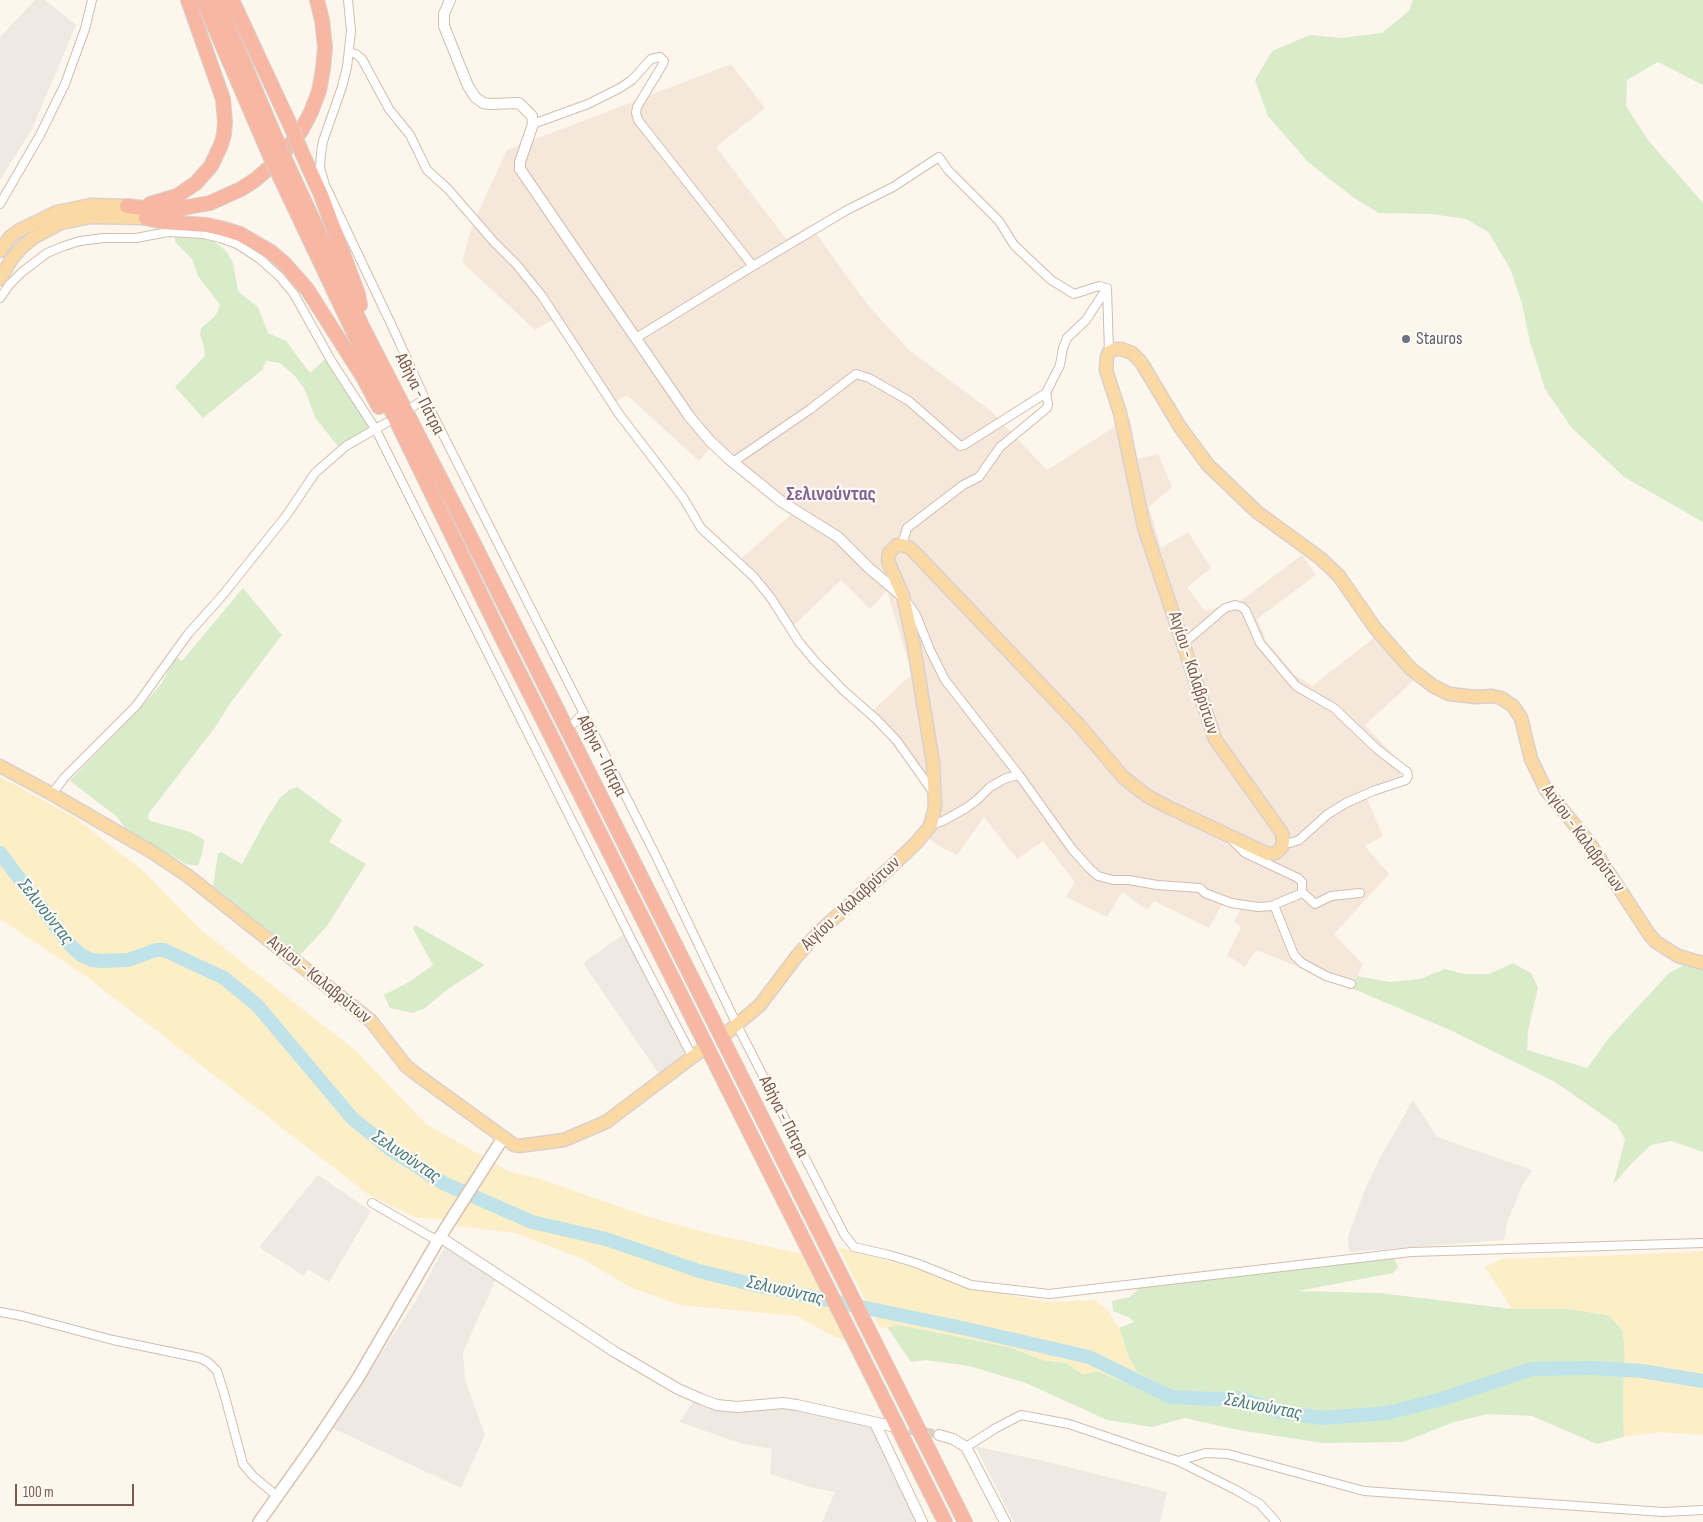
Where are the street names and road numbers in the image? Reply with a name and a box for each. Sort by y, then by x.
street label: Αθήνα - Πάτρα [389,350,449,438]
street label: Αιγίου - Καλαβρύτων [1163,609,1223,737]
street label: Αθήνα - Πάτρα [571,712,631,800]
street label: Αιγίου - Καλαβρύτων [1537,781,1629,897]
street label: Αιγίου - Καλαβρύτων [797,853,905,955]
street label: Αιγίου - Καλαβρύτων [263,931,375,1029]
street label: Αθήνα - Πάτρα [753,1073,813,1161]

